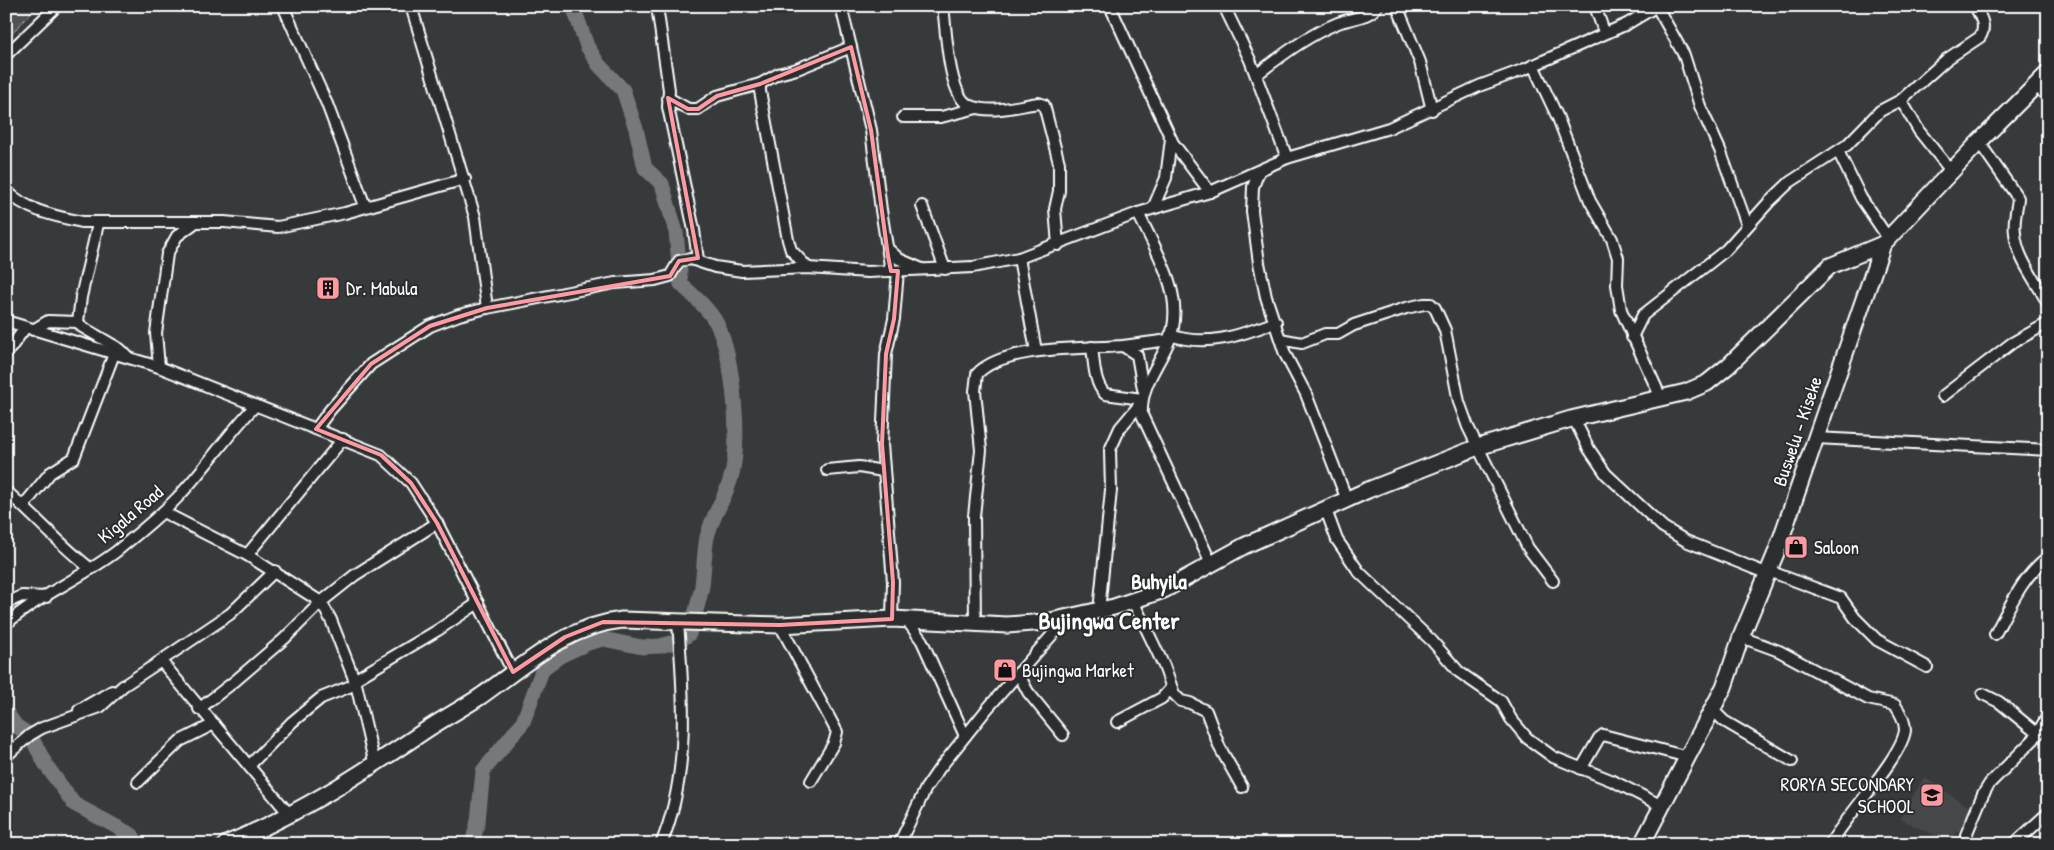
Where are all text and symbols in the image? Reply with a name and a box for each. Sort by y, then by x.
building icon: Dr. Mabula [315,275,341,301]
place label: Dr. Mabula [346,275,418,301]
street label: Buswelu - Kiseke [1766,372,1828,489]
street label: Kigala Road [92,479,169,549]
shop icon: Saloon [1783,534,1809,560]
place label: Saloon [1814,534,1859,560]
district label: Buhyila [1131,567,1187,597]
district label: Bujingwa Center [1039,604,1180,637]
shop icon: Bujingwa Market [992,657,1018,683]
place label: Bujingwa Market [1022,657,1134,683]
place label: RORYA SECONDARY SCHOOL [1781,771,1915,819]
school or university icon: RORYA SECONDARY SCHOOL [1919,782,1945,808]

